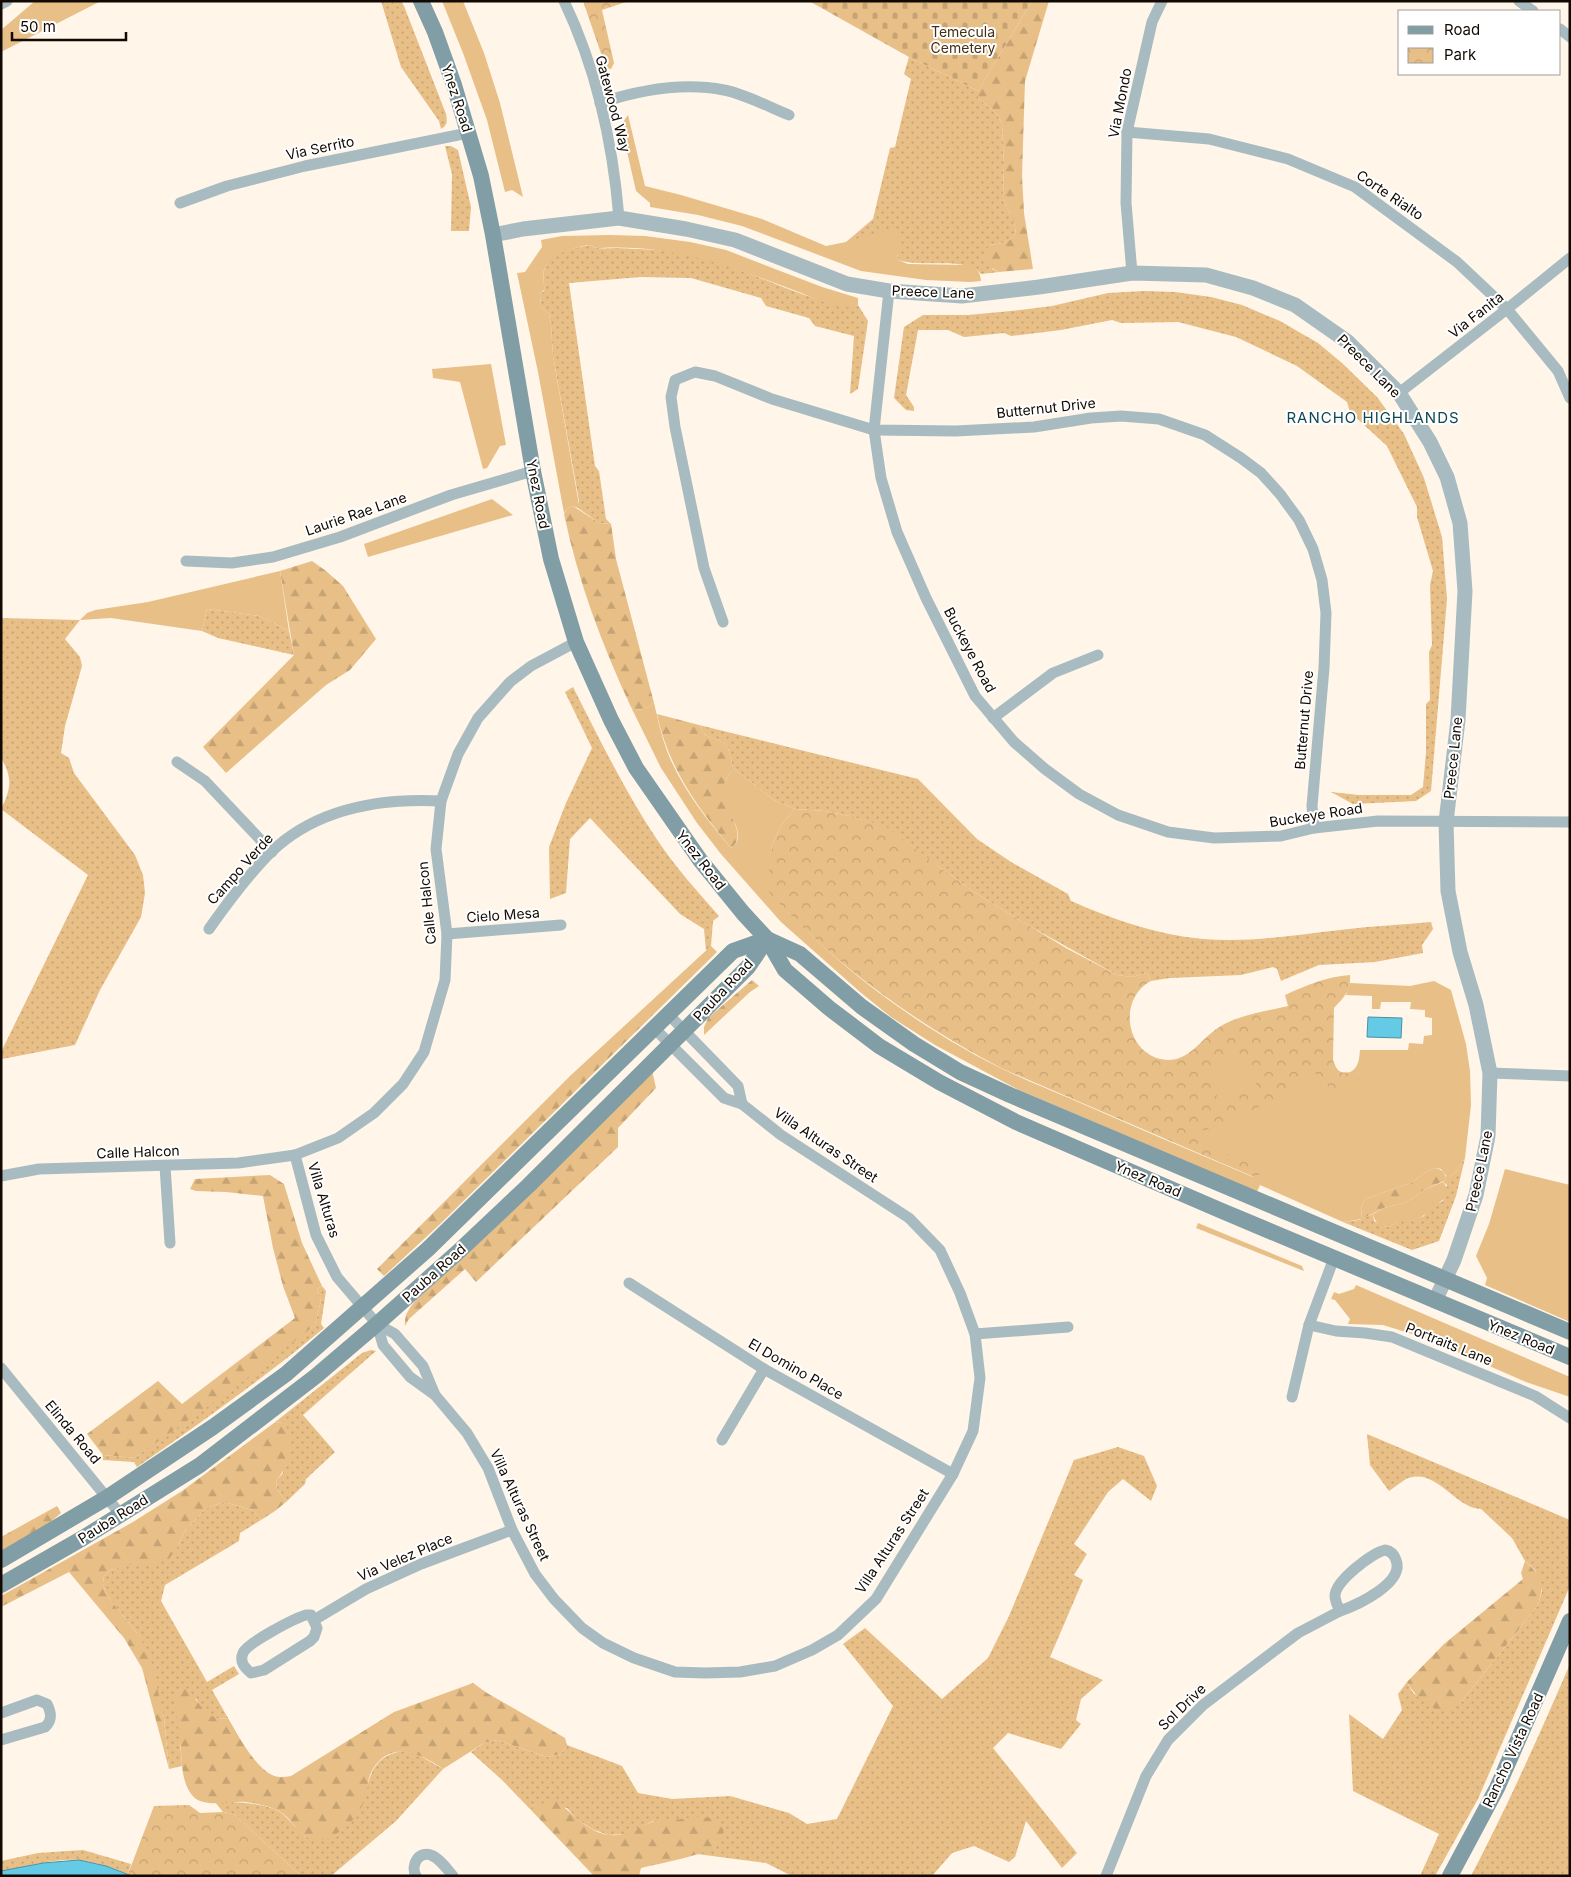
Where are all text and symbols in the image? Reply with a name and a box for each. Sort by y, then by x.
scale bar [12,10,126,42]
legend [1398,10,1561,75]
text: 50 m [20,17,56,36]
text: Road [1444,20,1480,39]
park label: Temecula Cemetery [931,23,996,56]
text: Park [1444,45,1477,64]
street label: Gatewood Way [592,53,635,154]
street label: Ynez Road [438,62,476,134]
street label: Via Mondo [1104,66,1135,139]
street label: Via Serrito [284,132,356,163]
street label: Corte Rialto [1353,166,1427,223]
street label: Preece Lane [891,282,975,301]
street label: Via Fanita [1445,288,1506,341]
street label: Preece Lane [1334,330,1405,401]
street label: Butternut Drive [996,394,1096,421]
district label: RANCHO HIGHLANDS [1286,408,1460,427]
street label: Ynez Road [523,458,554,530]
street label: Laurie Rae Lane [303,488,409,539]
street label: Buckeye Road [941,604,1000,695]
street label: Butternut Drive [1291,670,1316,770]
street label: Preece Lane [1440,716,1465,800]
street label: Buckeye Road [1268,799,1364,830]
street label: Ynez Road [673,827,730,893]
street label: Campo Verde [203,829,276,908]
street label: Calle Halcon [414,861,439,945]
street label: Cielo Mesa [466,903,540,926]
street label: Pauba Road [689,955,756,1024]
street label: Villa Alturas Street [771,1104,882,1186]
street label: Preece Lane [1462,1129,1495,1213]
street label: Calle Halcon [96,1142,180,1161]
street label: Ynez Road [1112,1157,1184,1200]
street label: Villa Alturas [305,1160,344,1240]
street label: Pauba Road [398,1240,469,1305]
street label: Ynez Road [1485,1315,1557,1358]
street label: Portraits Lane [1403,1318,1495,1369]
street label: El Domino Place [746,1334,847,1403]
street label: Elinda Road [42,1396,105,1467]
street label: Villa Alturas Street [487,1446,554,1564]
street label: Villa Alturas Street [851,1485,932,1596]
street label: Pauba Road [75,1490,151,1547]
street label: Via Velez Place [355,1529,455,1584]
street label: Sol Drive [1154,1680,1209,1733]
street label: Rancho Vista Road [1479,1690,1547,1810]

